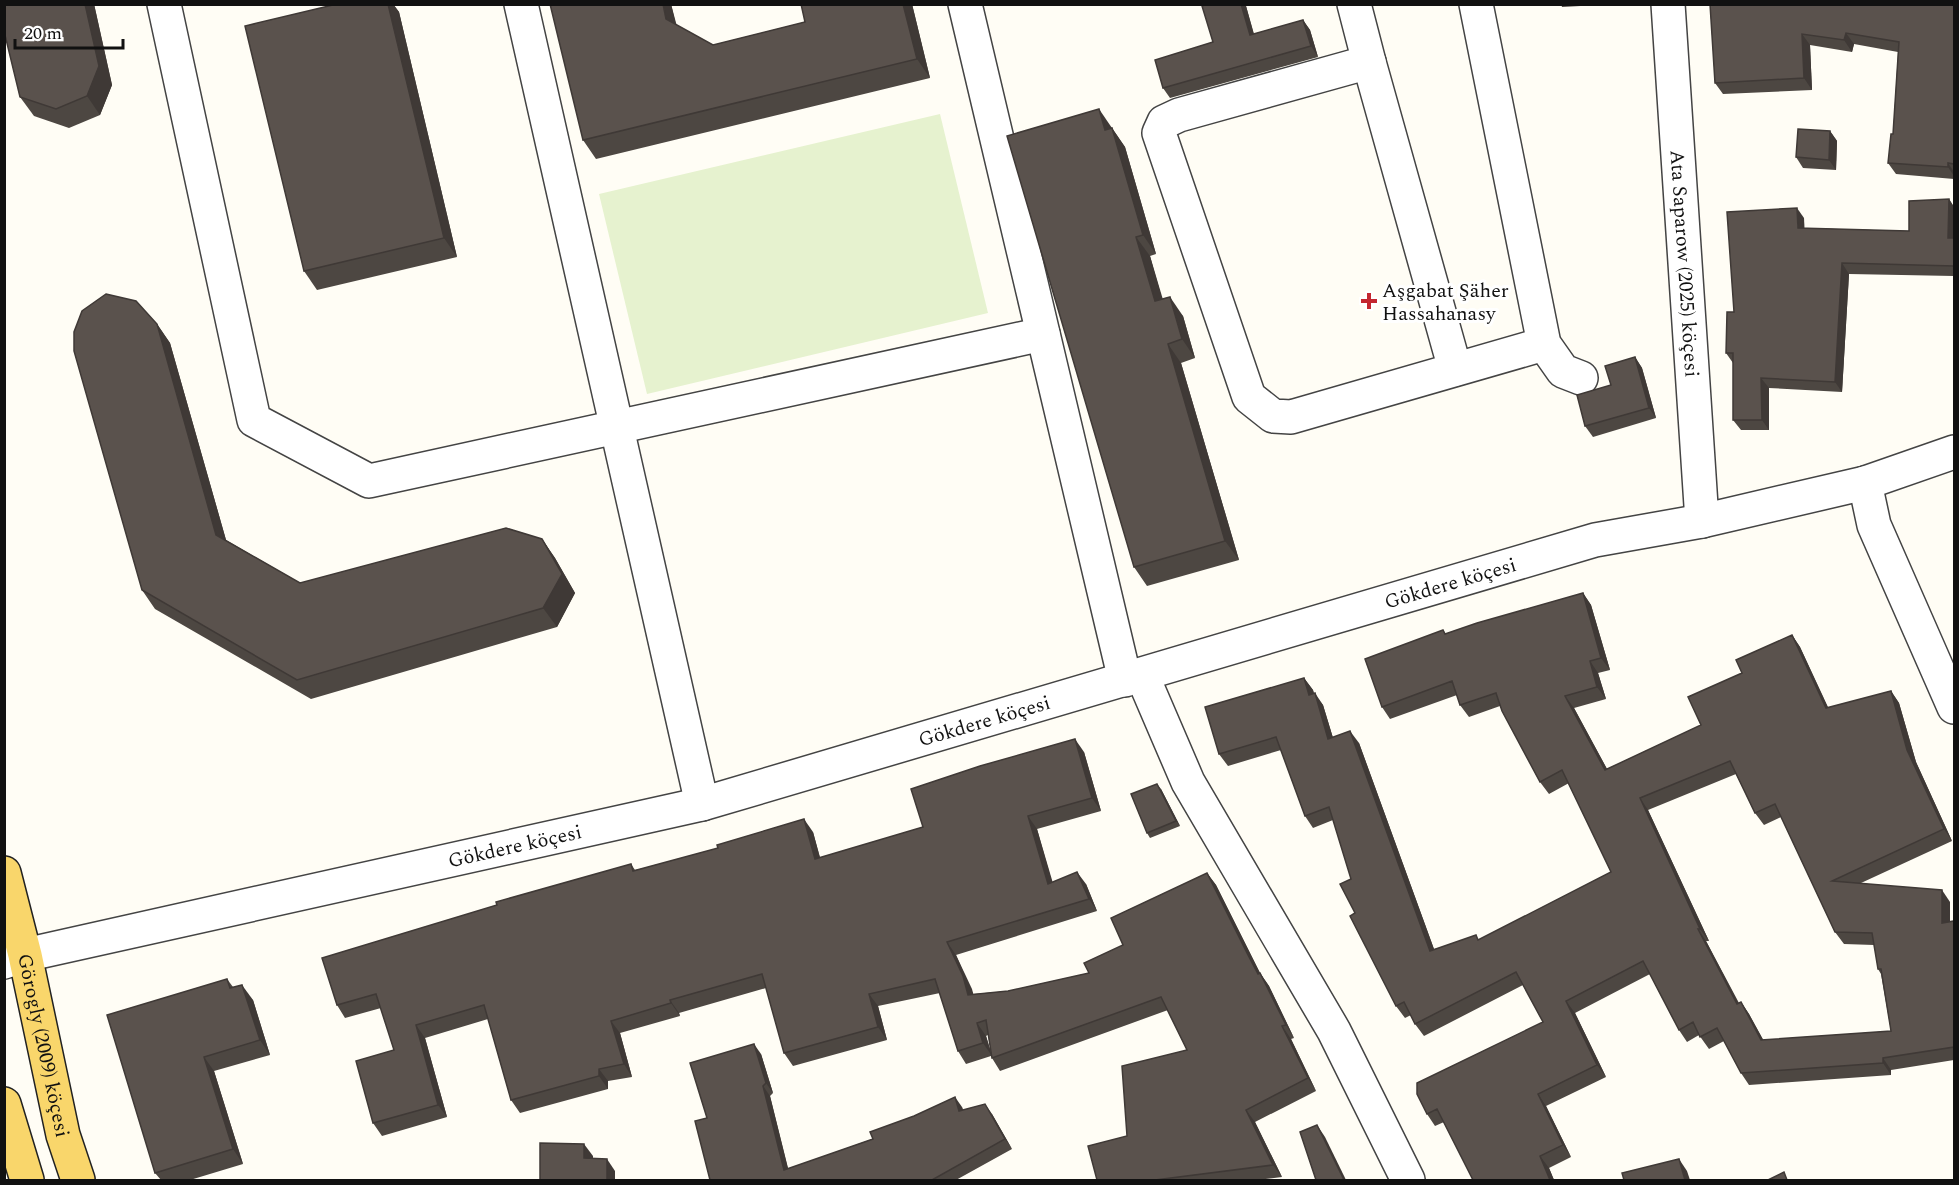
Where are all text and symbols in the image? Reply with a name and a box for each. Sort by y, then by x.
scale bar [15,12,123,50]
text: 20 m [24,20,62,47]
street label: Ata Saparow (2025) köçesi [1662,149,1707,378]
place label: Aşgabat Şäher Hassahanasy [1382,276,1509,329]
marker: Aşgabat Şäher Hassahanasy [1360,292,1378,310]
street label: Gökdere köçesi [1381,550,1520,617]
street label: Gökdere köçesi [915,688,1054,755]
street label: Gökdere köçesi [445,817,585,876]
street label: Görogly (2009) köçesi [9,951,77,1140]

